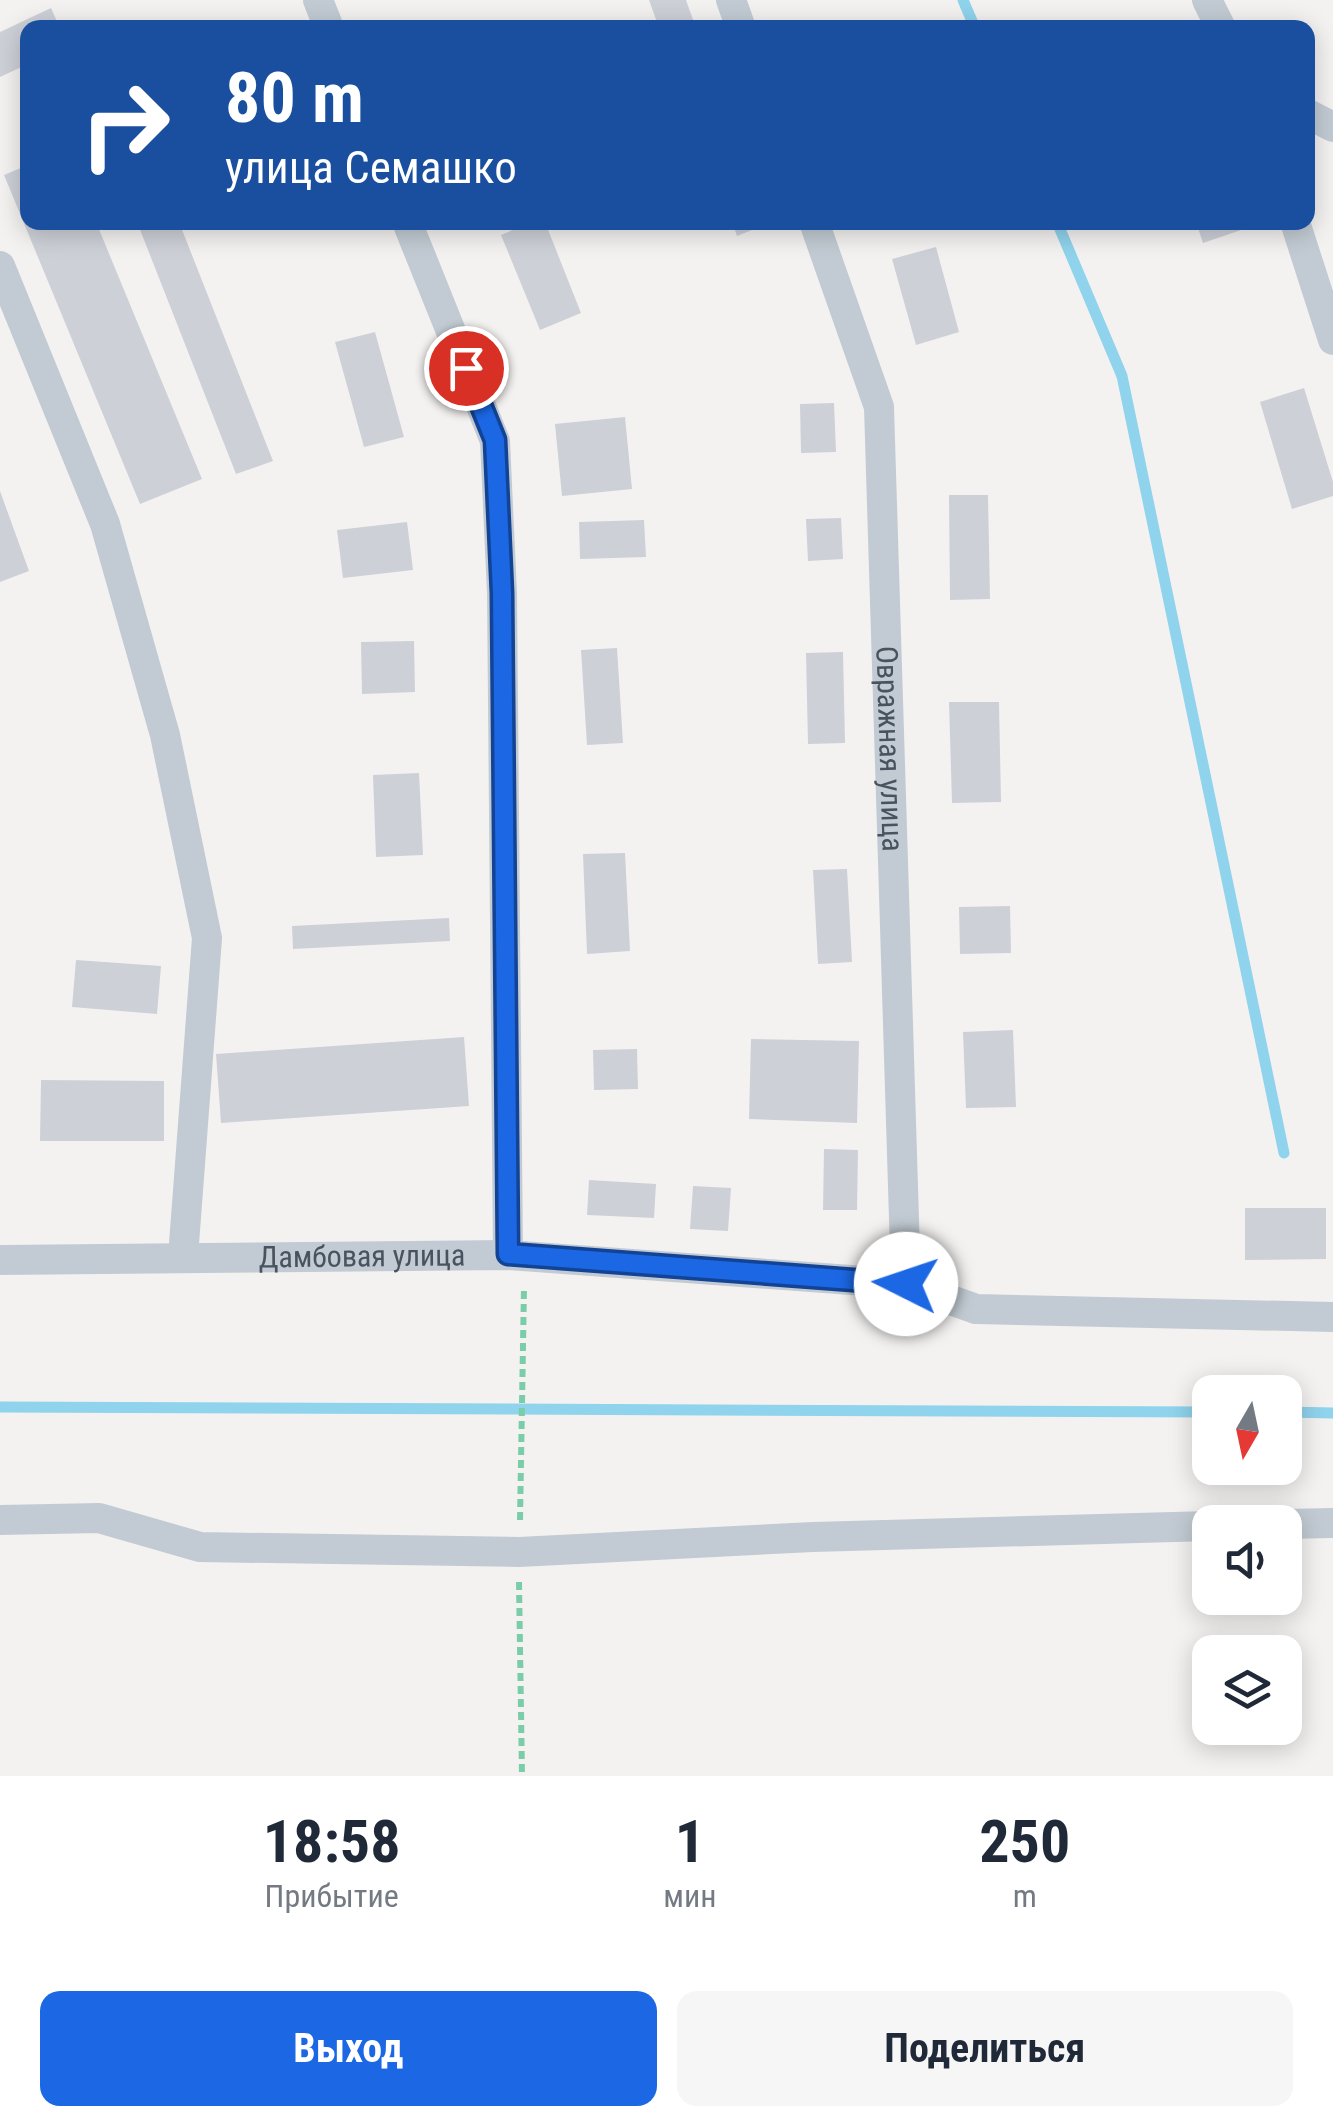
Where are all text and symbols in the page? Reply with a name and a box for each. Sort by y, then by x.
text: 80 m [225,57,364,139]
icon: right [60,60,190,190]
text: улица Семашко [225,141,517,194]
pin [424,326,509,411]
icon: arrive [439,341,494,396]
street label: Овражная улица [869,645,911,852]
position arrow [854,1232,958,1336]
street label: Дамбовая улица [258,1237,465,1274]
north arrow [1192,1375,1302,1485]
map controls [1192,1375,1302,1745]
button: sound [1192,1505,1302,1615]
button: layers [1192,1635,1302,1745]
text: 18:58 [263,1806,400,1877]
text: 1 [675,1806,705,1877]
text: 250 [979,1806,1070,1877]
text: Прибытие [265,1877,399,1915]
text: мин [663,1877,716,1915]
text: m [1013,1877,1037,1915]
button: Выход [40,1991,657,2106]
button: Поделиться [677,1991,1293,2106]

